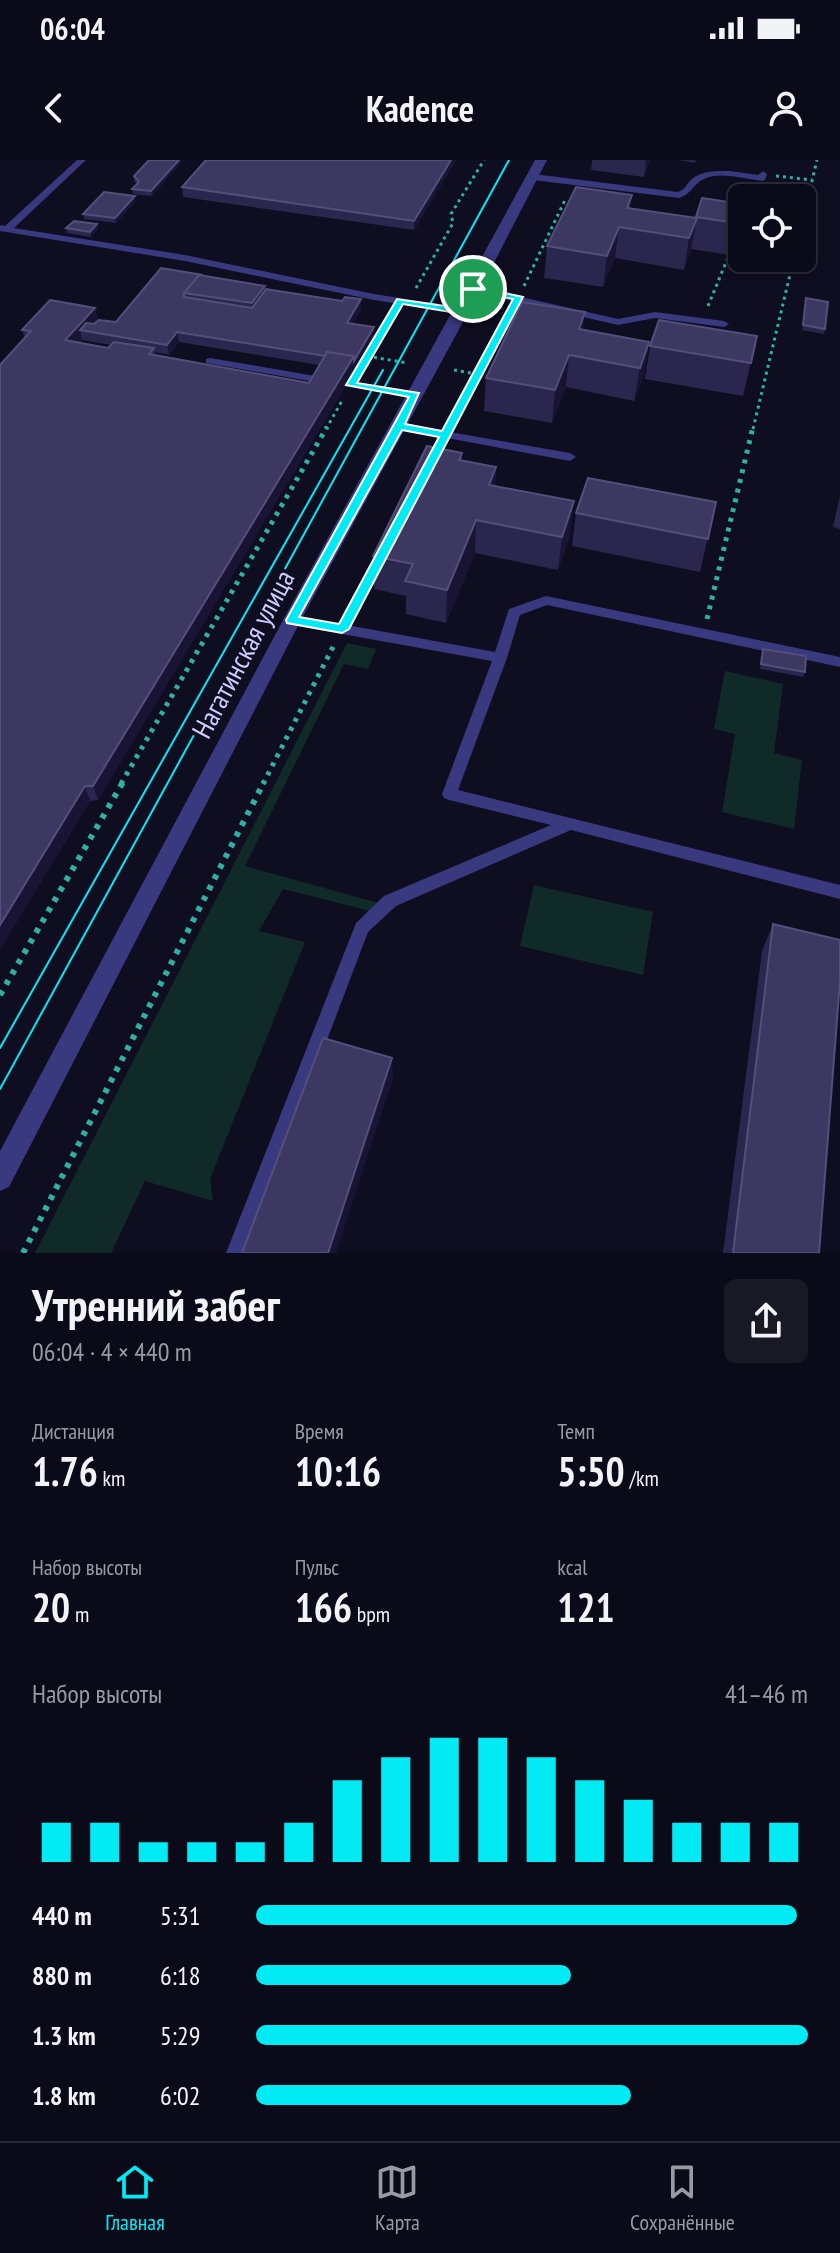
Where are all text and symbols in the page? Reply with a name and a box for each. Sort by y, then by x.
text: 06:04 [40,9,105,48]
text: Kadence [366,85,474,132]
icon: back [32,86,76,130]
icon: person [764,86,808,130]
map controls [728,184,816,272]
button: locate [728,184,816,272]
pin [439,255,507,323]
icon: arrive [451,267,495,311]
street label: Нагатинская улица [183,563,302,744]
text: Утренний забег [32,1276,280,1333]
button: share [724,1279,808,1363]
text: 06:04 · 4 × 440 m [32,1335,192,1368]
text: Дистанция [32,1417,114,1445]
text: Время [295,1417,344,1445]
text: Темп [557,1417,595,1445]
text: 1.76 [32,1445,98,1497]
text: 10:16 [295,1445,381,1497]
text: 5:50 [557,1445,625,1497]
text: km [98,1464,125,1492]
text: /km [625,1464,659,1492]
text: Набор высоты [32,1553,142,1581]
text: Пульс [295,1553,339,1581]
text: kcal [557,1553,587,1581]
text: 20 [32,1581,70,1633]
text: 166 [295,1581,352,1633]
text: 121 [557,1581,615,1633]
text: m [70,1600,89,1628]
text: bpm [352,1600,390,1628]
text: Набор высоты [32,1677,162,1710]
text: 41–46 m [725,1677,808,1710]
text: 440 m [32,1899,92,1932]
text: 5:31 [160,1899,200,1932]
text: 880 m [32,1959,92,1992]
text: 6:18 [160,1959,200,1992]
text: 1.3 km [32,2019,96,2052]
text: 5:29 [160,2019,200,2052]
text: 1.8 km [32,2079,96,2112]
text: 6:02 [160,2079,200,2112]
tab: Главная [105,2160,165,2236]
tab: Карта [375,2160,420,2236]
tab: Сохранённые [630,2160,735,2236]

